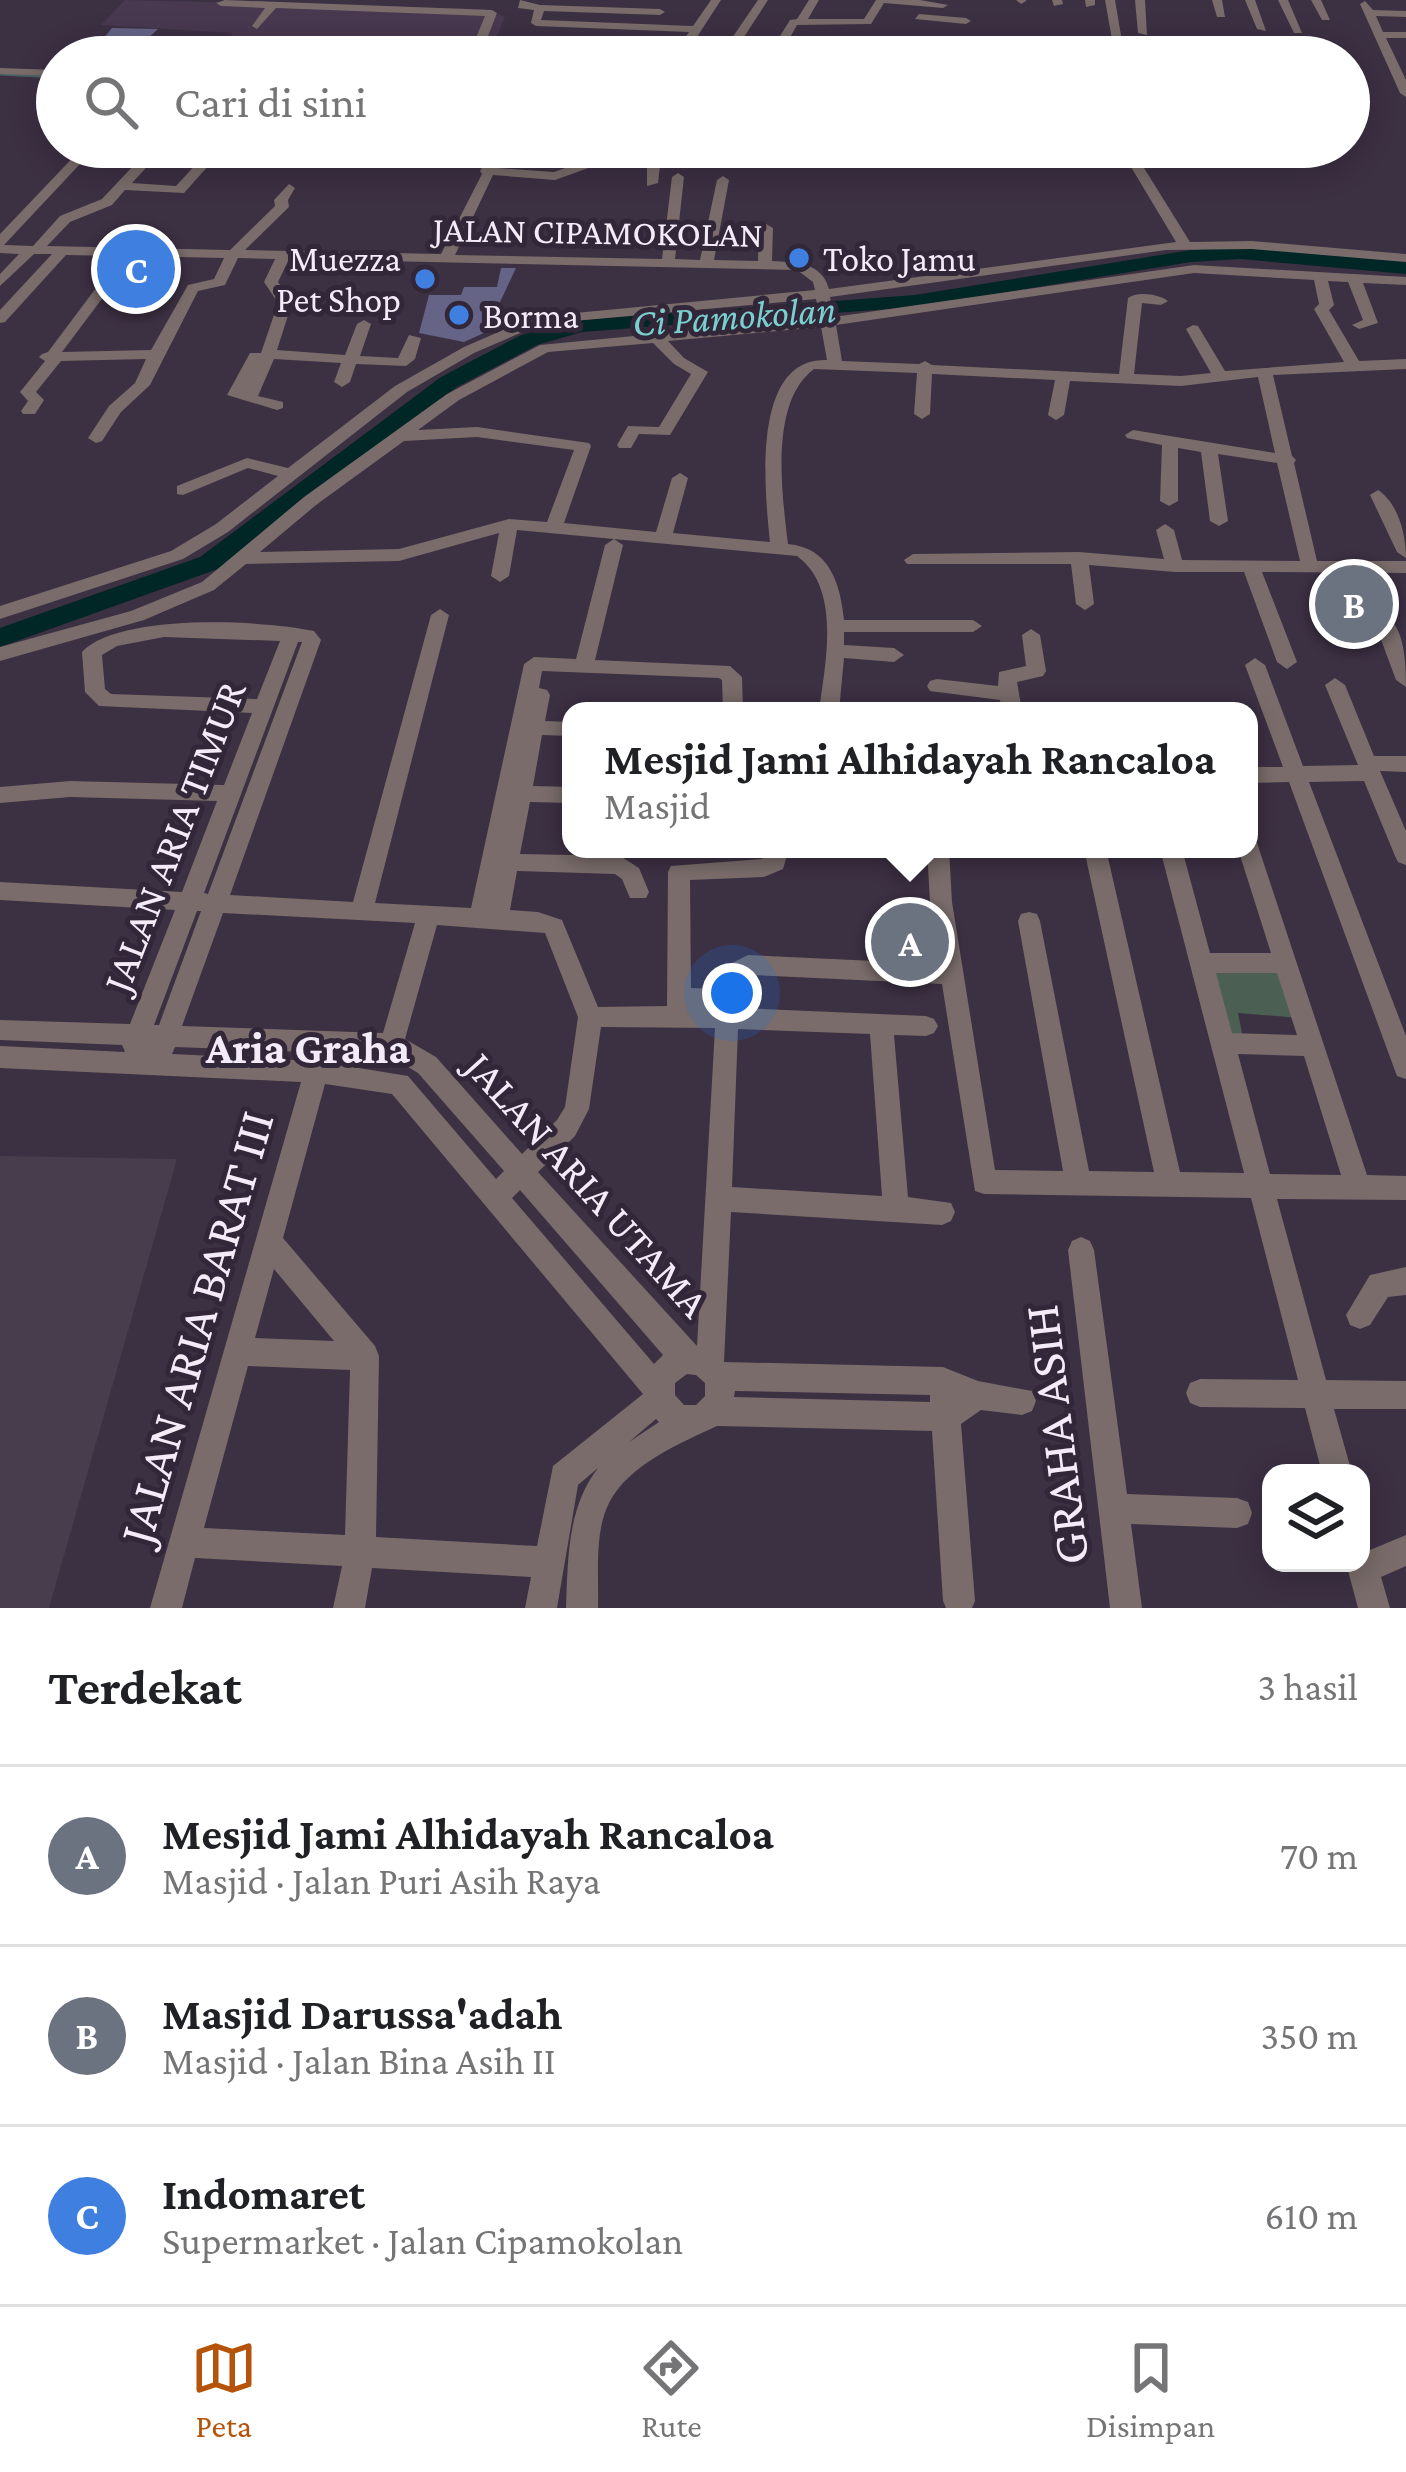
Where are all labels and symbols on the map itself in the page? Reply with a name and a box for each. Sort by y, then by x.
street label: JALAN CIPAMOKOLAN [430,209,763,255]
pin: C [97,224,175,314]
place label: Muezza Pet Shop [276,239,401,320]
place label: Toko Jamu [823,239,976,279]
marker: Toko Jamu [786,245,812,271]
marker: Muezza Pet Shop [412,266,438,292]
water label: Ci Pamokolan [631,287,837,344]
place label: Borma [483,296,579,336]
marker: Borma [446,302,472,328]
pin: B [1315,559,1393,649]
street label: JALAN ARIA TIMUR [91,673,255,1002]
pin: A [871,897,949,987]
your location [702,963,762,1023]
district label: Aria Graha [205,1023,410,1073]
street label: JALAN ARIA UTAMA [454,1039,719,1326]
street label: JALAN ARIA BARAT III [105,1104,285,1554]
street label: GRAHA ASIH [1011,1302,1100,1568]

